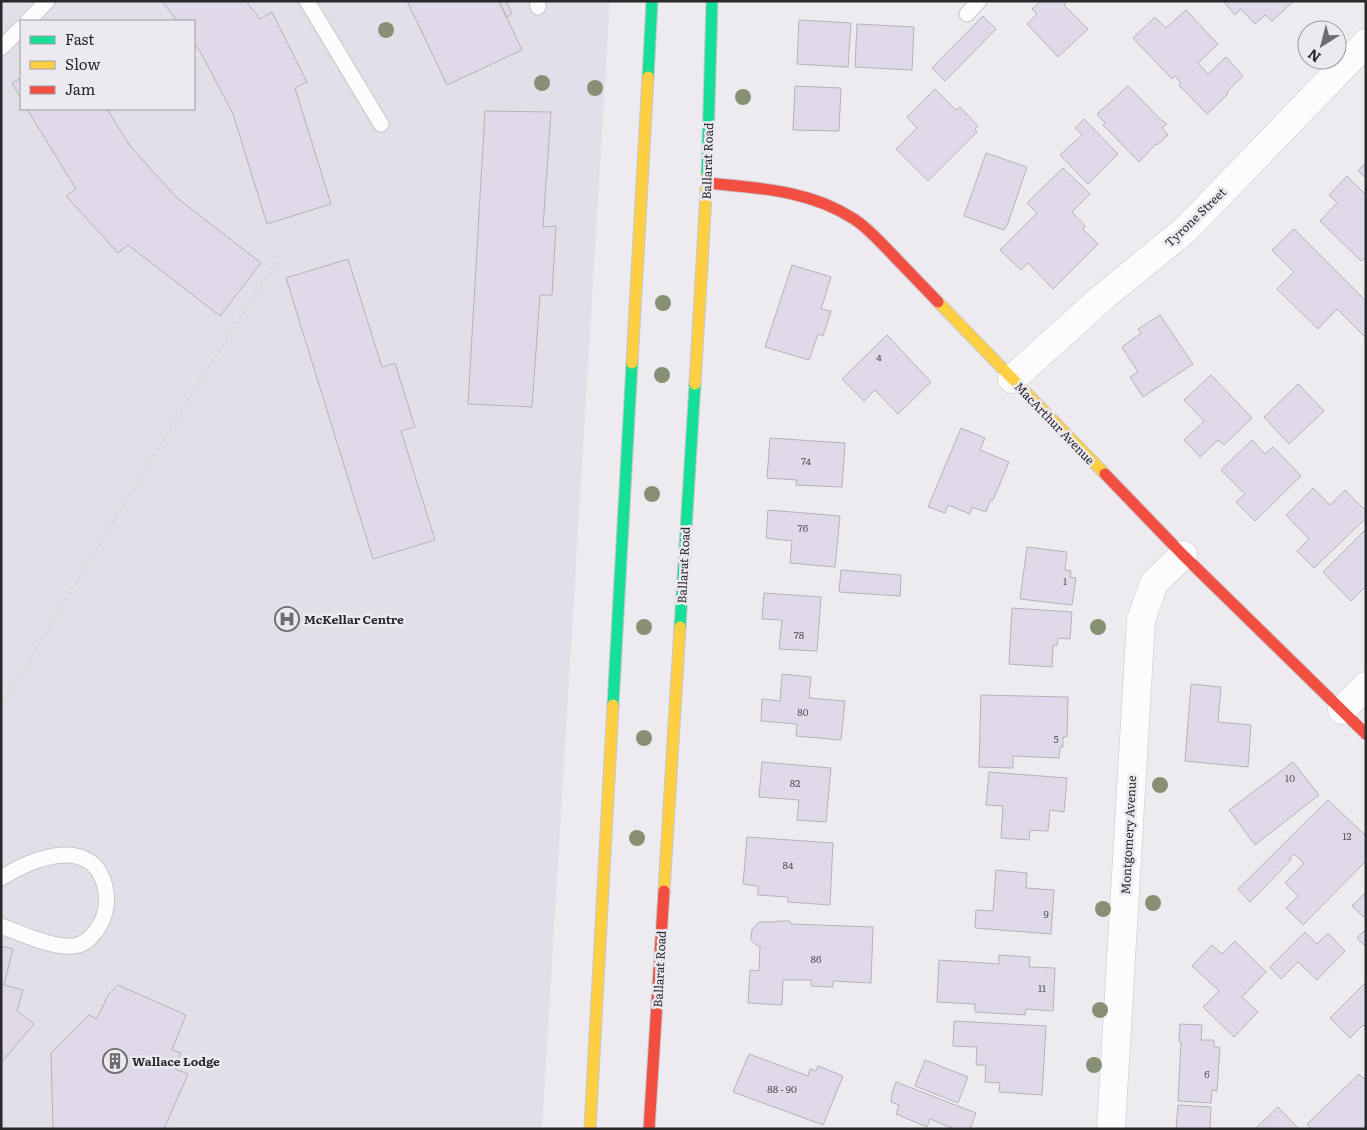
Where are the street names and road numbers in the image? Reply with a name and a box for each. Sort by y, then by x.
street label: Ballarat Road [697,122,717,200]
street label: Tyrone Street [1160,183,1230,251]
street label: MacArthur Avenue [1011,378,1099,468]
street label: Ballarat Road [672,525,694,604]
street label: Montgomery Avenue [1116,775,1140,895]
street label: Ballarat Road [648,929,670,1008]

